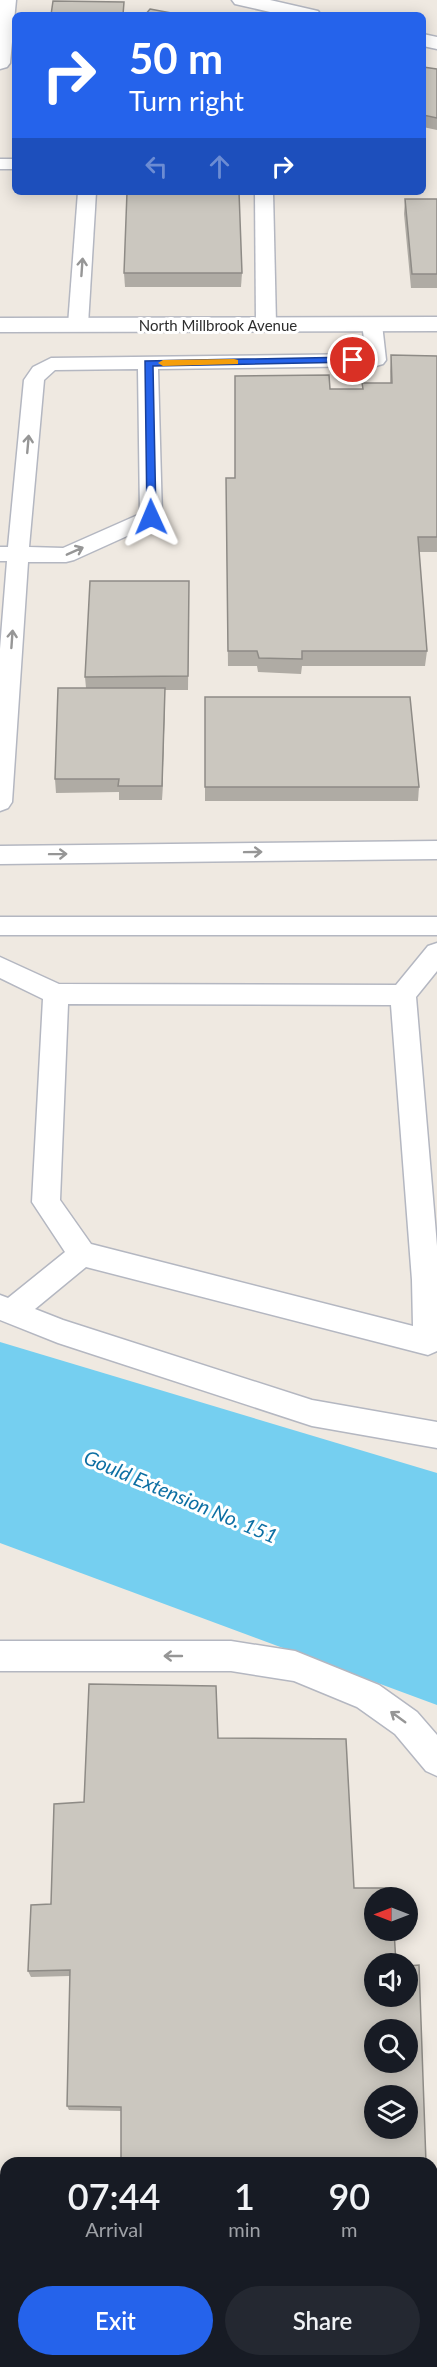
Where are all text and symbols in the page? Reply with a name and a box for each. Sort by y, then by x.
text: 50 m [129,33,223,83]
icon: right [30,36,108,114]
text: Turn right [129,84,244,117]
icon: left [140,150,173,183]
icon: ahead [203,150,236,183]
icon: right [266,150,299,183]
one-way arrow [77,257,88,277]
street label: North Millbrook Avenue [139,316,297,334]
pin [327,334,378,385]
icon: arrive [336,343,369,376]
one-way arrow [23,435,34,455]
position arrow [119,485,183,549]
one-way arrow [66,544,84,556]
one-way arrow [6,629,17,649]
one-way arrow [243,846,263,858]
one-way arrow [48,848,68,860]
water label: Gould Extension No. 151 [81,1444,281,1548]
one-way arrow [163,1650,183,1662]
one-way arrow [390,1711,406,1723]
north arrow [364,1887,418,1941]
map controls [364,1887,418,2139]
button: sound [364,1953,418,2007]
button: search [364,2019,418,2073]
button: layers [364,2085,418,2139]
text: 07:44 [68,2174,160,2218]
text: 1 [234,2174,255,2218]
text: 90 [328,2174,370,2218]
text: Arrival [85,2217,143,2241]
text: min [228,2217,261,2241]
text: m [341,2217,358,2241]
button: Exit [18,2286,213,2355]
button: Share [225,2286,420,2355]

